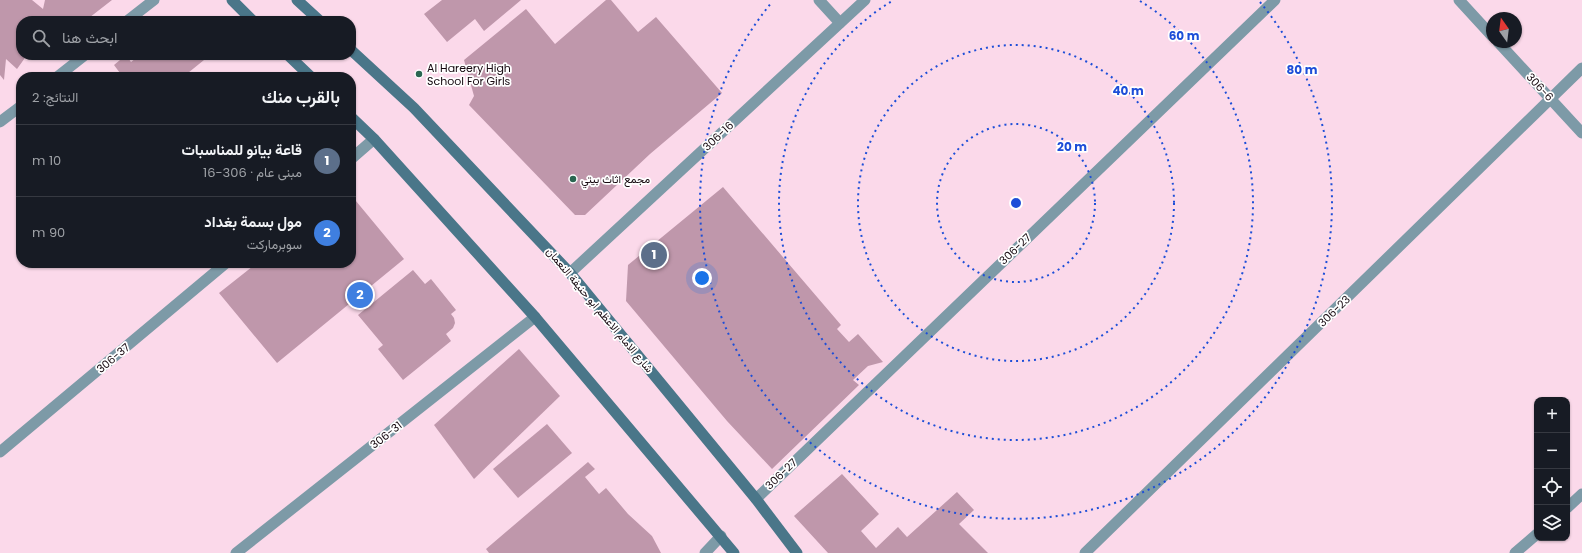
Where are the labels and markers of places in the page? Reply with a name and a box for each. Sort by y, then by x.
place label: Al Hareery High School For Girls [427,60,511,89]
marker: Al Hareery High School For Girls [414,69,424,79]
place label: مجمع اثاث بيتي [581,171,650,189]
marker: مجمع اثاث بيتي [568,174,578,184]
centre of rings [1009,196,1023,210]
pin: 1 [641,240,667,270]
pin: 2 [347,280,373,310]

